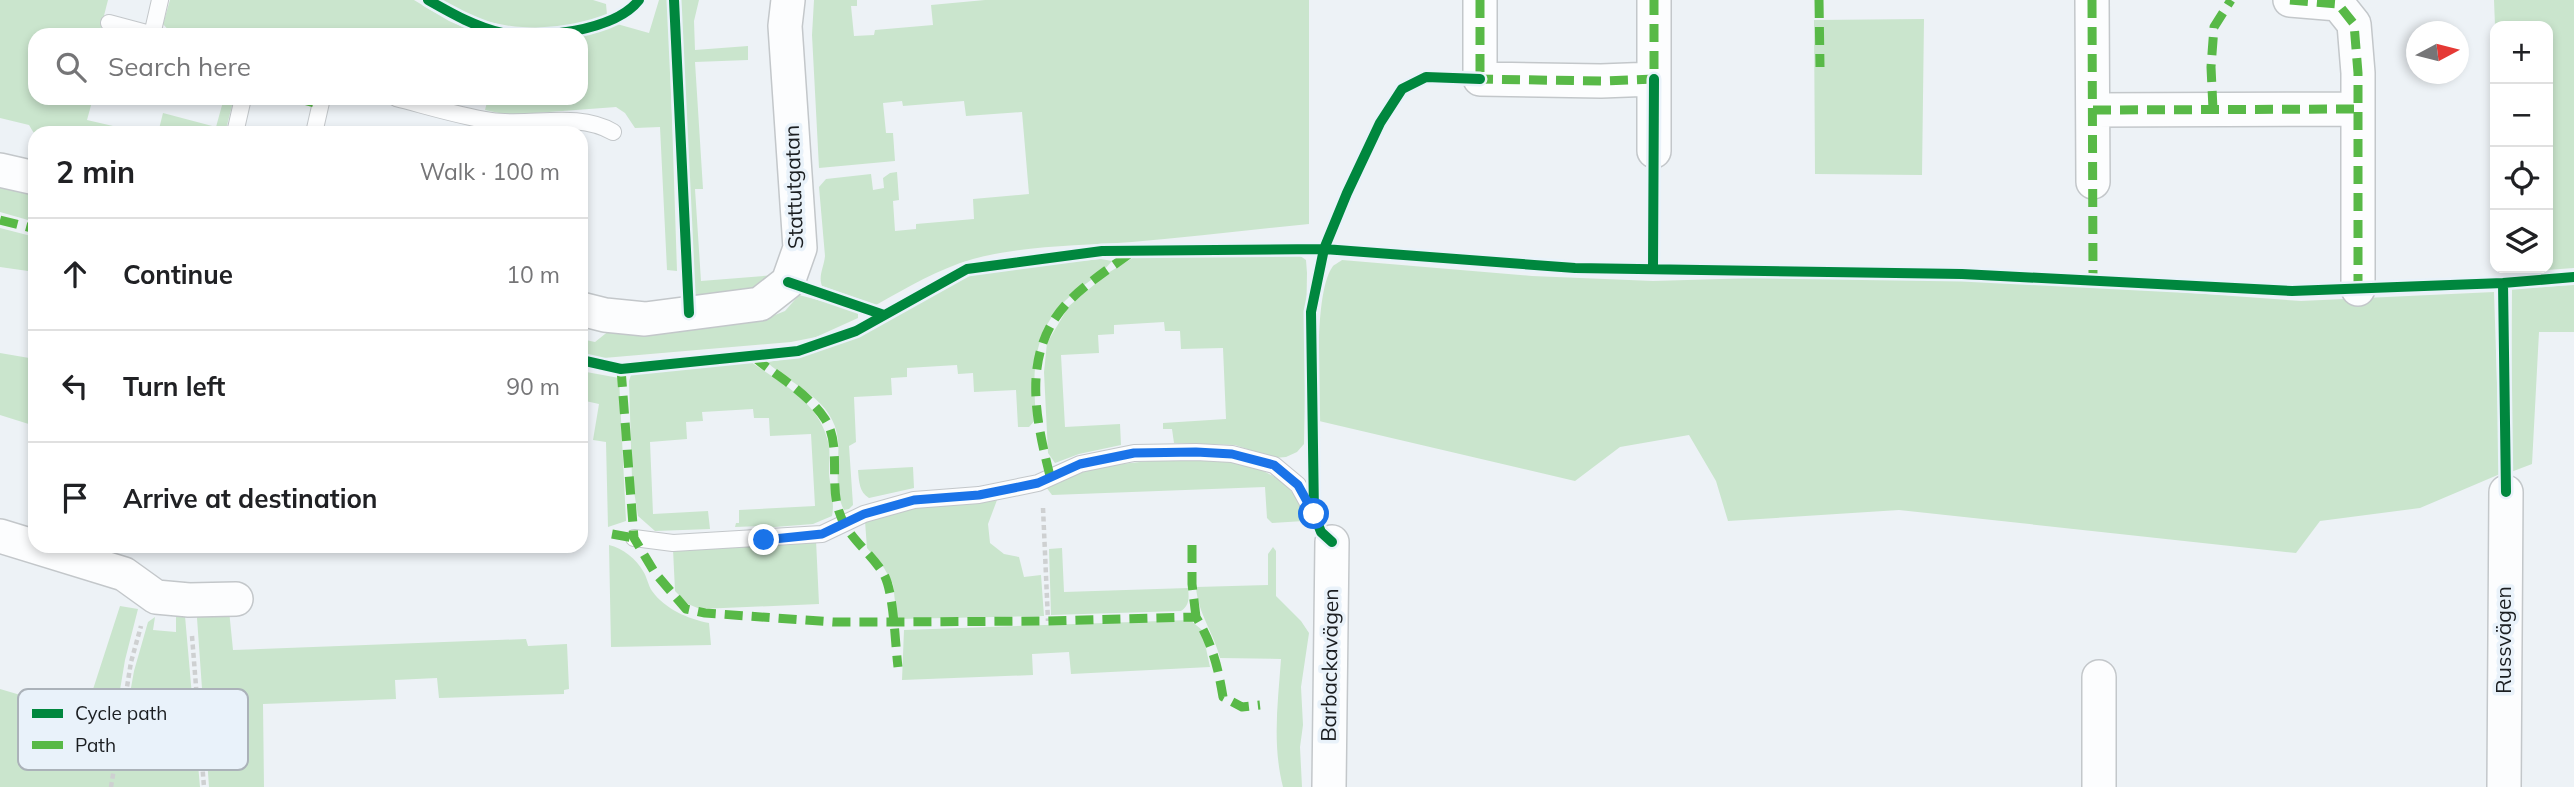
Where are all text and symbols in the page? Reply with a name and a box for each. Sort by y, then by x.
north arrow [2406,21,2469,84]
map controls [2490,21,2553,273]
button: + [2490,21,2553,84]
search box [28,28,588,105]
icon: search [52,48,90,86]
text: Search here [108,50,251,83]
button: − [2490,84,2553,147]
street label: Stattutgatan [778,124,808,250]
button: locate [2490,147,2553,210]
text: 2 min [56,153,135,191]
text: Walk · 100 m [420,157,560,186]
button: layers [2490,210,2553,273]
icon: ahead [56,255,94,293]
text: Continue [123,258,233,291]
text: 10 m [506,260,560,289]
icon: left [56,367,94,405]
text: Turn left [123,370,225,403]
text: 90 m [506,372,560,401]
icon: arrive [56,479,94,517]
text: Arrive at destination [123,482,378,515]
route start [1298,498,1329,529]
route end [748,524,779,555]
street label: Russvägen [2490,586,2516,694]
street label: Barbackavägen [1315,588,1343,742]
legend [18,689,248,770]
text: Cycle path [75,701,167,725]
text: Path [75,733,116,757]

